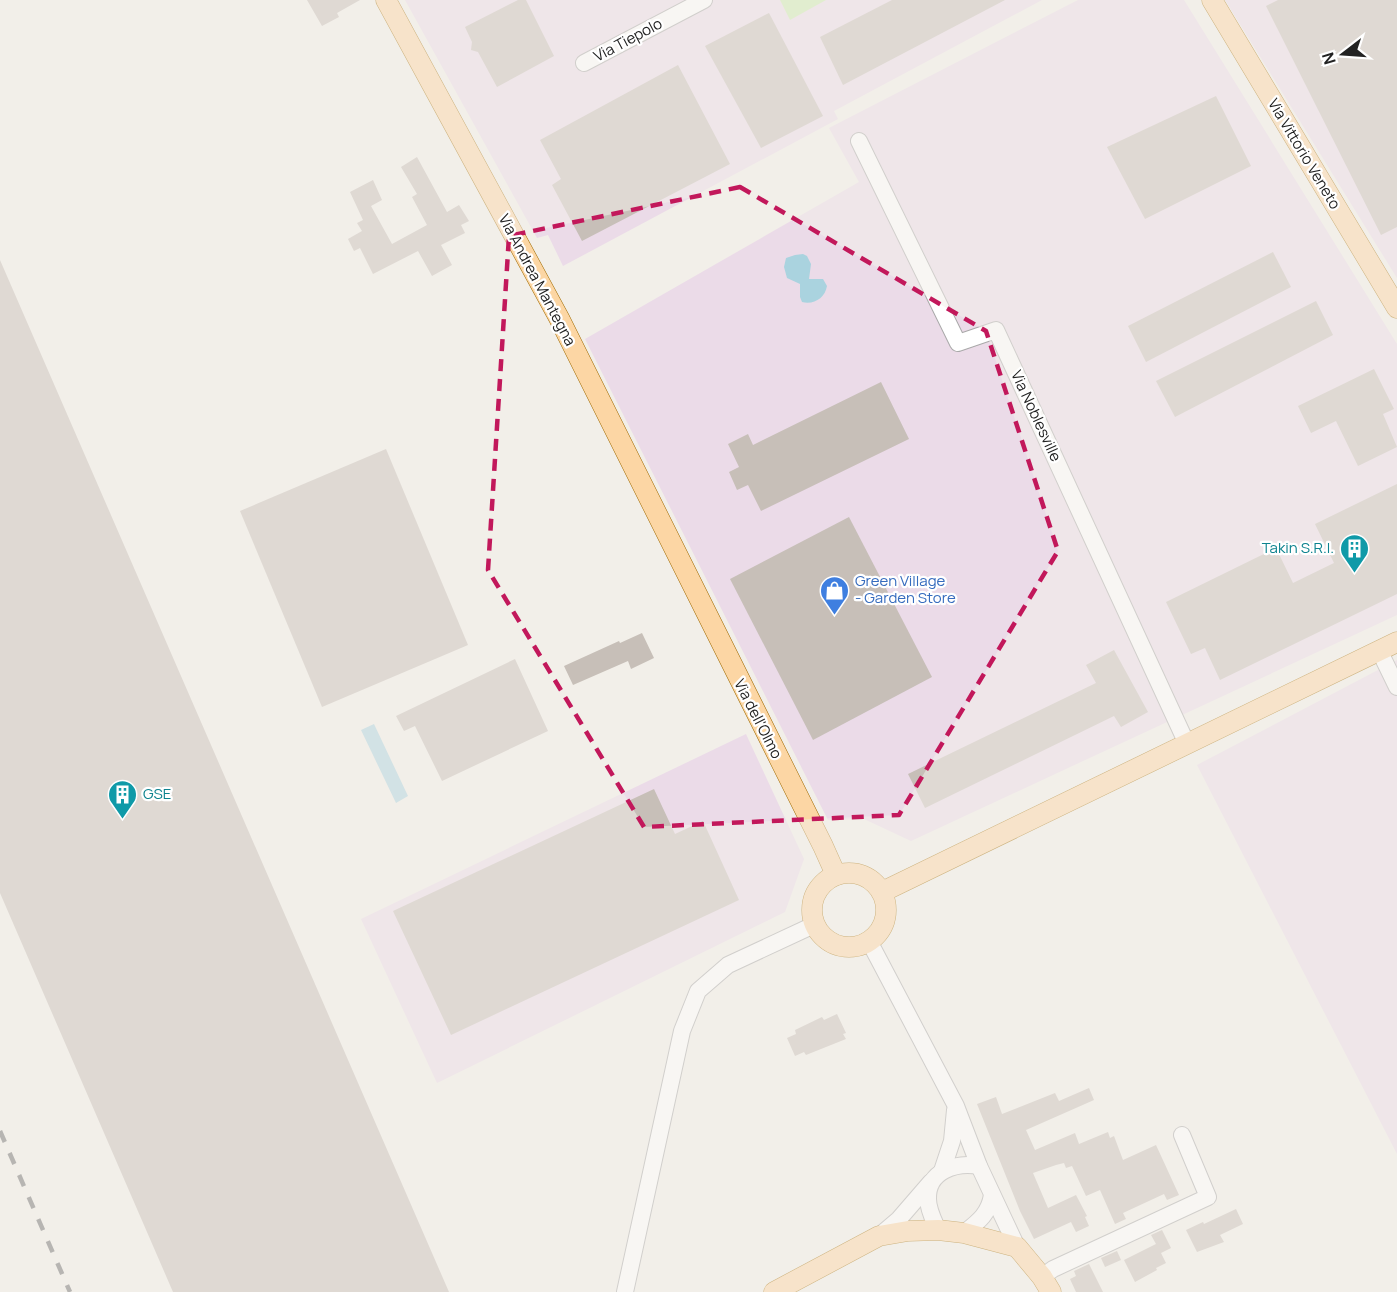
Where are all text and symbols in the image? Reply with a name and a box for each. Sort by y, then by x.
street label: Via Tiepolo [590,13,666,66]
north arrow [1313,24,1373,84]
text: N [1316,50,1341,67]
street label: Via Vittorio Veneto [1263,95,1346,213]
street label: Via Andrea Mantegna [494,210,581,349]
street label: Via Noblesville [1006,367,1067,465]
building icon: Takin S.R.l. [1339,532,1371,574]
place label: Takin S.R.l. [1262,537,1334,558]
place label: Green Village - Garden Store [855,570,956,608]
shop icon: Green Village - Garden Store [818,574,850,616]
street label: Via dell'Olmo [729,675,788,762]
building icon: GSE [106,778,138,820]
place label: GSE [143,783,171,804]

